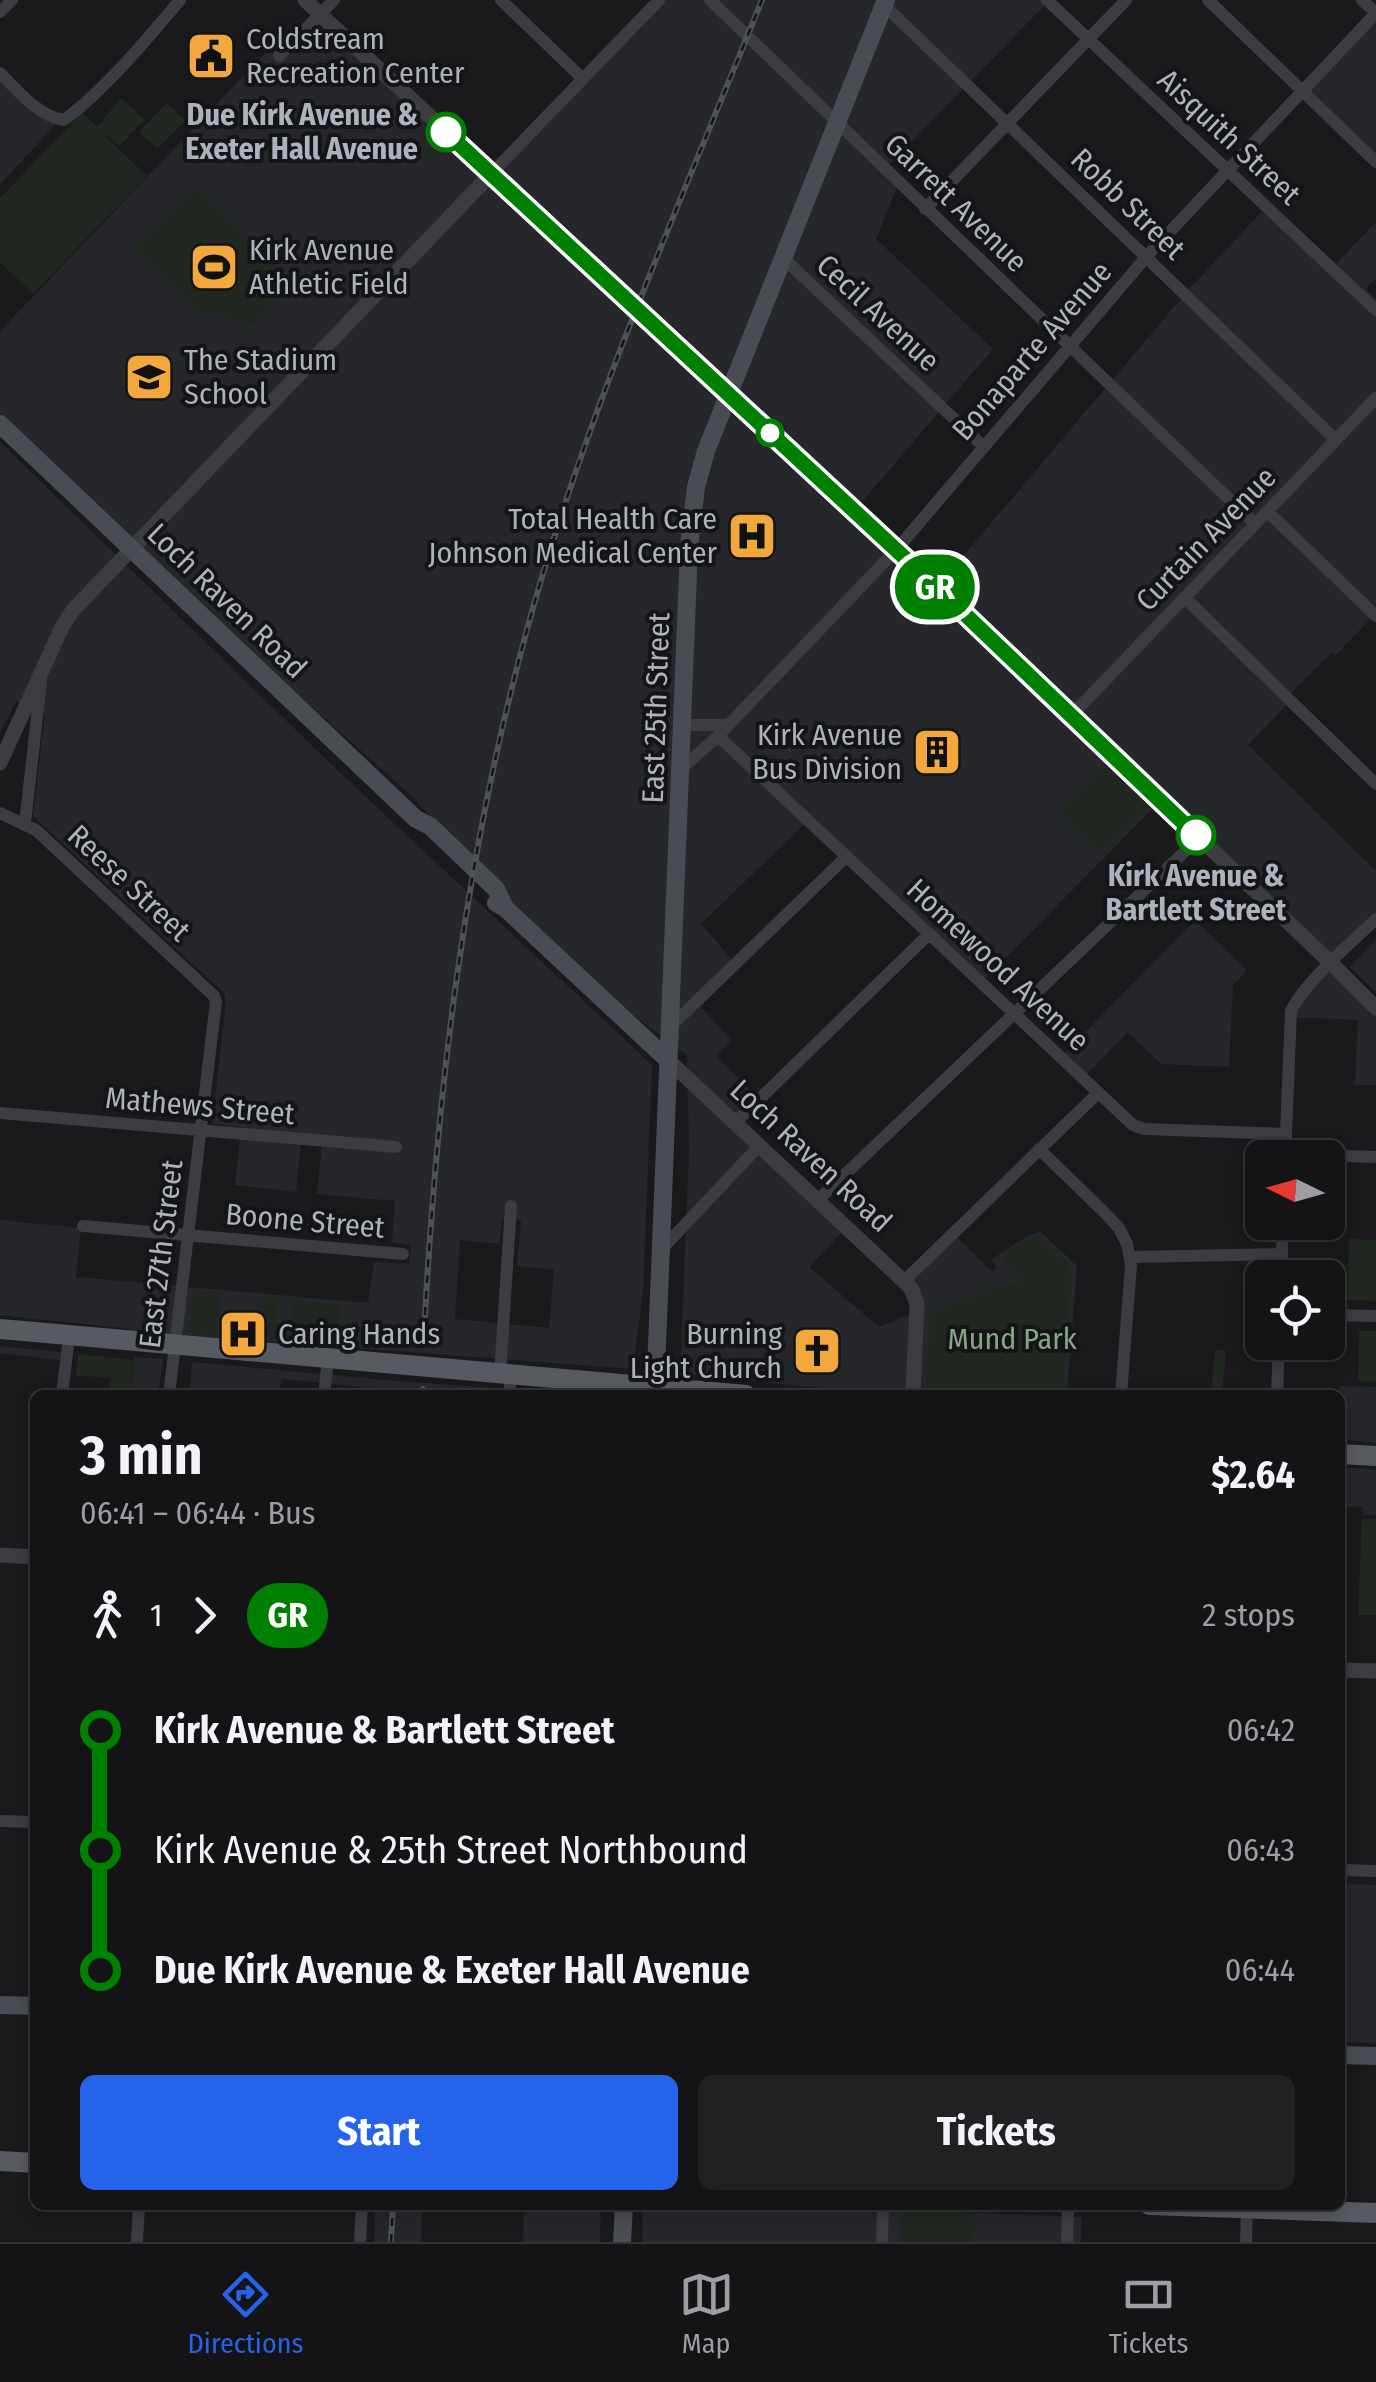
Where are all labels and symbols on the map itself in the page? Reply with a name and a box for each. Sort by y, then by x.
place label: Coldstream Recreation Center [246,21,465,91]
public building icon: Coldstream Recreation Center [185,30,237,82]
street label: Aisquith Street [1150,62,1308,212]
place label: Due Kirk Avenue & Exeter Hall Avenue [185,97,418,167]
marker: Due Kirk Avenue & Exeter Hall Avenue [427,113,465,151]
street label: Garrett Avenue [877,126,1035,280]
street label: Robb Street [1064,141,1193,267]
place label: Kirk Avenue Athletic Field [249,232,409,302]
sports icon: Kirk Avenue Athletic Field [188,241,240,293]
street label: Cecil Avenue [809,247,947,379]
street label: Bonaparte Avenue [945,254,1119,448]
place label: The Stadium School [184,342,337,412]
school or university icon: The Stadium School [123,351,175,403]
unlabelled marker [757,420,783,446]
street label: Curtain Avenue [1129,460,1283,618]
place label: Total Health Care Johnson Medical Center [428,501,718,571]
hospital icon: Total Health Care Johnson Medical Center [726,510,778,562]
street label: Loch Raven Road [140,516,314,686]
line badge: GR [890,554,980,620]
street label: East 25th Street [635,612,677,804]
place label: Kirk Avenue Bus Division [752,717,902,787]
building icon: Kirk Avenue Bus Division [911,726,963,778]
marker: Kirk Avenue & Bartlett Street [1177,816,1215,854]
street label: Reese Street [60,817,198,949]
place label: Kirk Avenue & Bartlett Street [1106,858,1287,928]
street label: Homewood Avenue [899,871,1097,1059]
street label: Loch Raven Road [723,1072,899,1240]
street label: Mathews Street [104,1080,296,1132]
north arrow [1245,1140,1345,1240]
street label: East 27th Street [132,1158,190,1350]
street label: Boone Street [224,1196,386,1246]
hospital icon: Caring Hands [217,1308,269,1360]
place label: Caring Hands [278,1316,440,1352]
place label: Burning Light Church [630,1316,783,1386]
park label: Mund Park [947,1321,1077,1357]
church icon: Burning Light Church [791,1325,843,1377]

